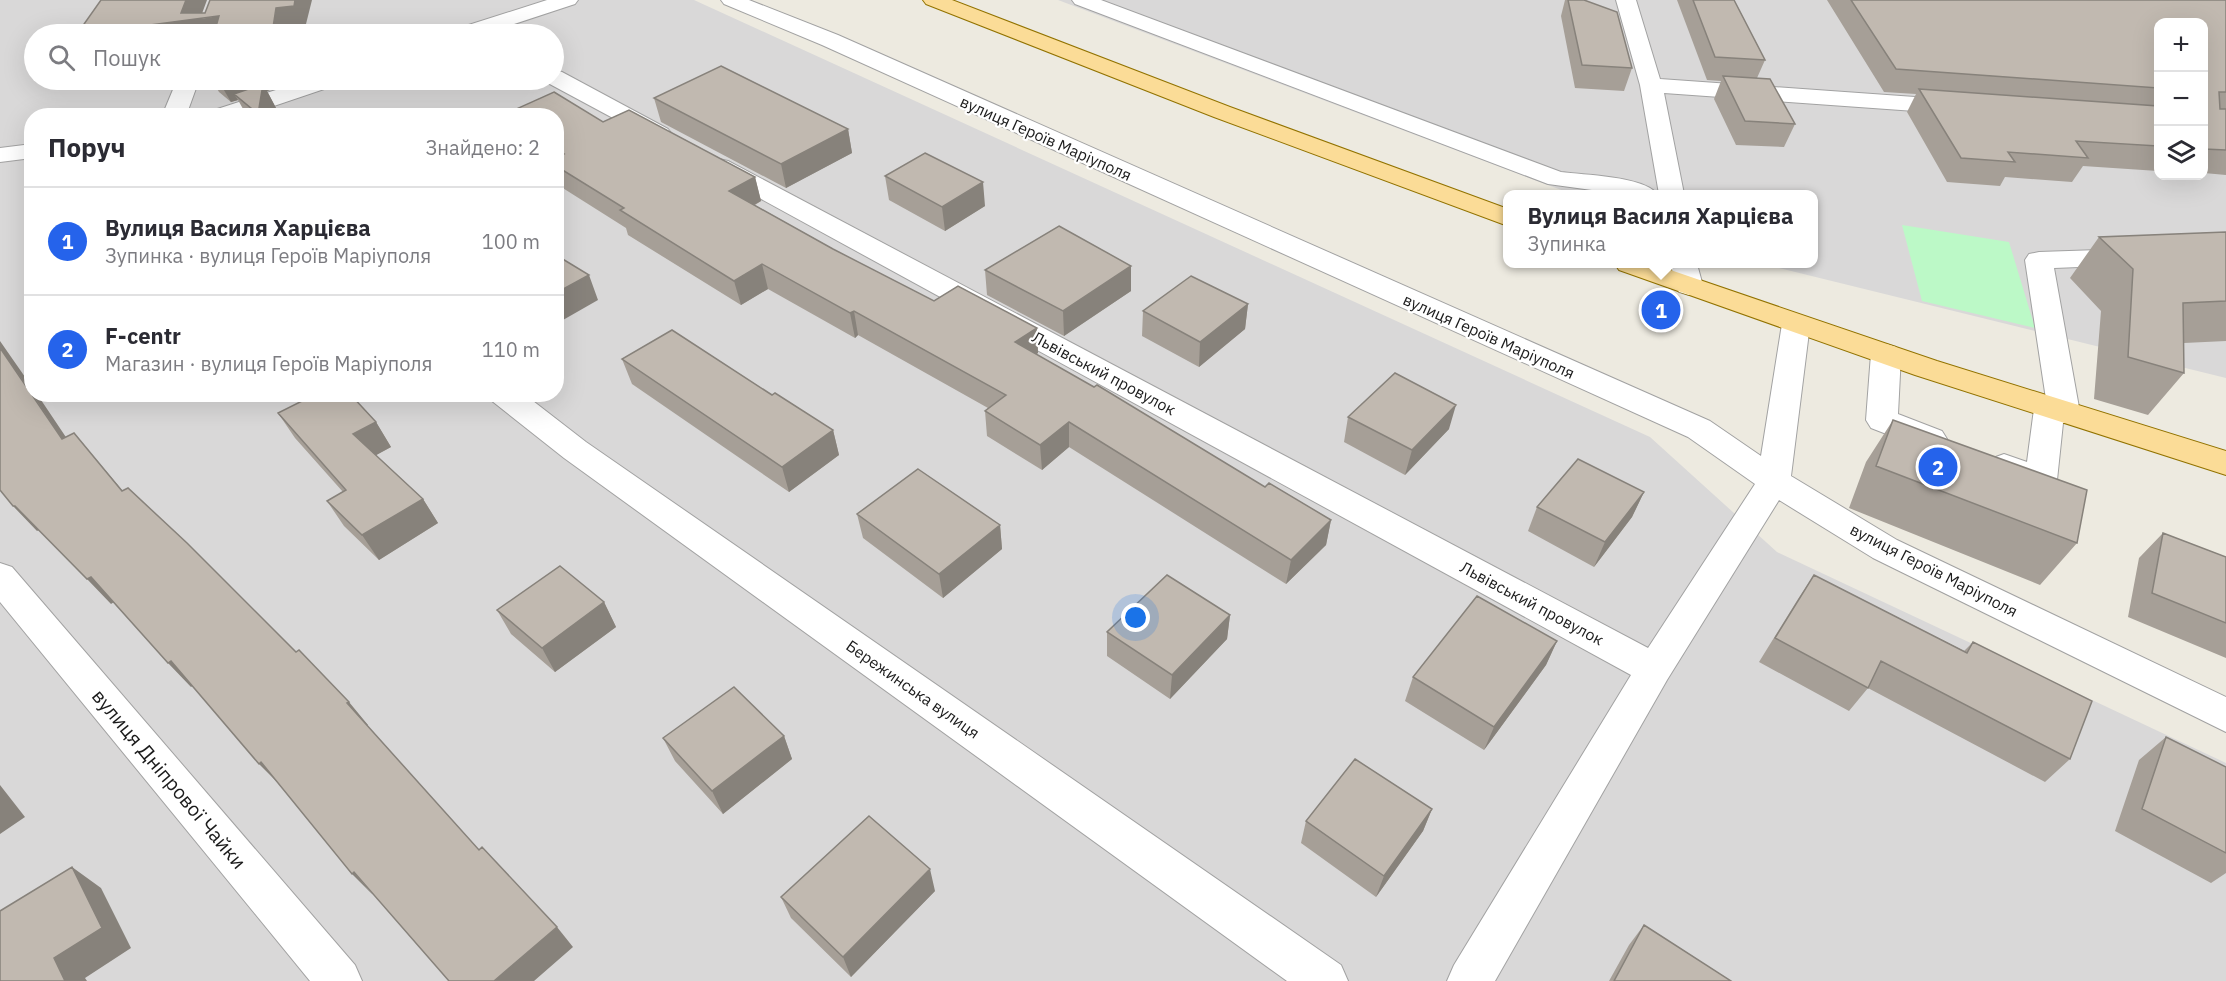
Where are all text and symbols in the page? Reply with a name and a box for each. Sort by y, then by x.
map controls [2154,18,2208,180]
button: + [2154,18,2208,72]
search box [24,24,564,90]
icon: search [45,41,78,74]
text: Пошук [93,43,161,72]
button: − [2154,72,2208,126]
street label: вулиця Героїв Маріуполя [957,91,1135,185]
button: layers [2154,126,2208,180]
text: Поруч [48,130,126,164]
text: Знайдено: 2 [426,134,540,161]
popup [1503,190,1818,268]
text: Вулиця Василя Харцієва [1528,201,1793,230]
text: Вулиця Василя Харцієва [105,213,371,242]
text: 1 [62,228,74,255]
text: 100 m [482,228,540,255]
text: Зупинка [1528,230,1606,257]
text: Зупинка · вулиця Героїв Маріуполя [105,242,431,269]
pin: 1 [1642,288,1680,332]
street label: вулиця Героїв Маріуполя [1400,289,1578,383]
text: F-centr [105,321,181,350]
street label: Львівський провулок [1029,327,1179,419]
text: 2 [62,336,74,363]
text: 110 m [482,336,540,363]
text: Магазин · вулиця Героїв Маріуполя [105,350,432,377]
pin: 2 [1918,444,1958,490]
street label: вулиця Героїв Маріуполя [1847,519,2021,621]
street label: Львівський провулок [1457,557,1607,649]
your location [1121,603,1150,632]
street label: Бережинська вулиця [842,635,984,743]
street label: вулиця Дніпрової Чайки [86,683,253,874]

